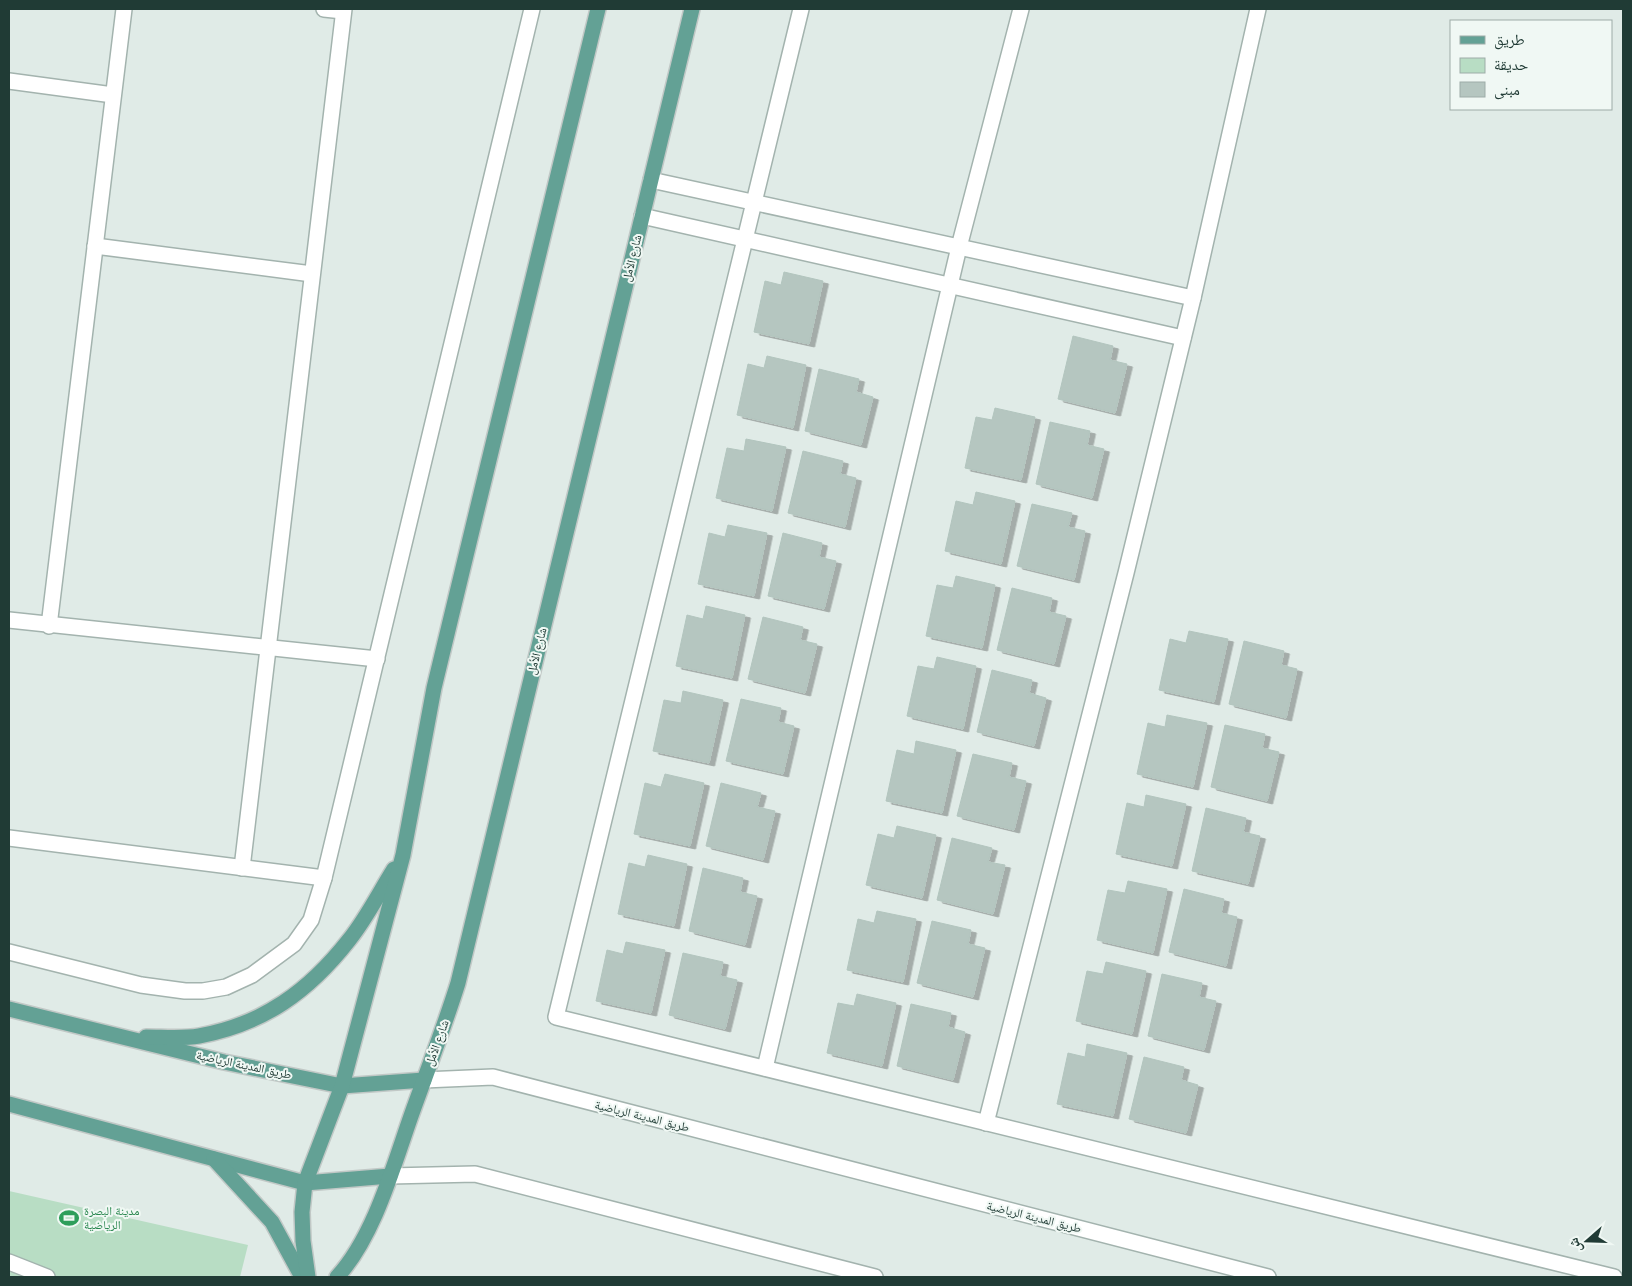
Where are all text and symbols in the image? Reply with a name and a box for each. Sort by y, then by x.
legend [1450,20,1612,110]
text: طريق [1494,31,1525,50]
text: حديقة [1494,56,1529,73]
text: مبنى [1494,81,1520,100]
street label: شارع الأمل [619,233,646,283]
street label: شارع الأمل [524,626,551,676]
street label: شارع الأمل [422,1018,453,1068]
street label: طريق المدينة الرياضية [195,1048,293,1082]
street label: طريق المدينة الرياضية [593,1097,691,1135]
street label: طريق المدينة الرياضية [985,1198,1083,1236]
place label: مدينة البصرة الرياضية [84,1204,140,1232]
sports icon: مدينة البصرة الرياضية [58,1207,80,1229]
north arrow [1562,1216,1612,1266]
text: ش [1565,1235,1586,1255]

